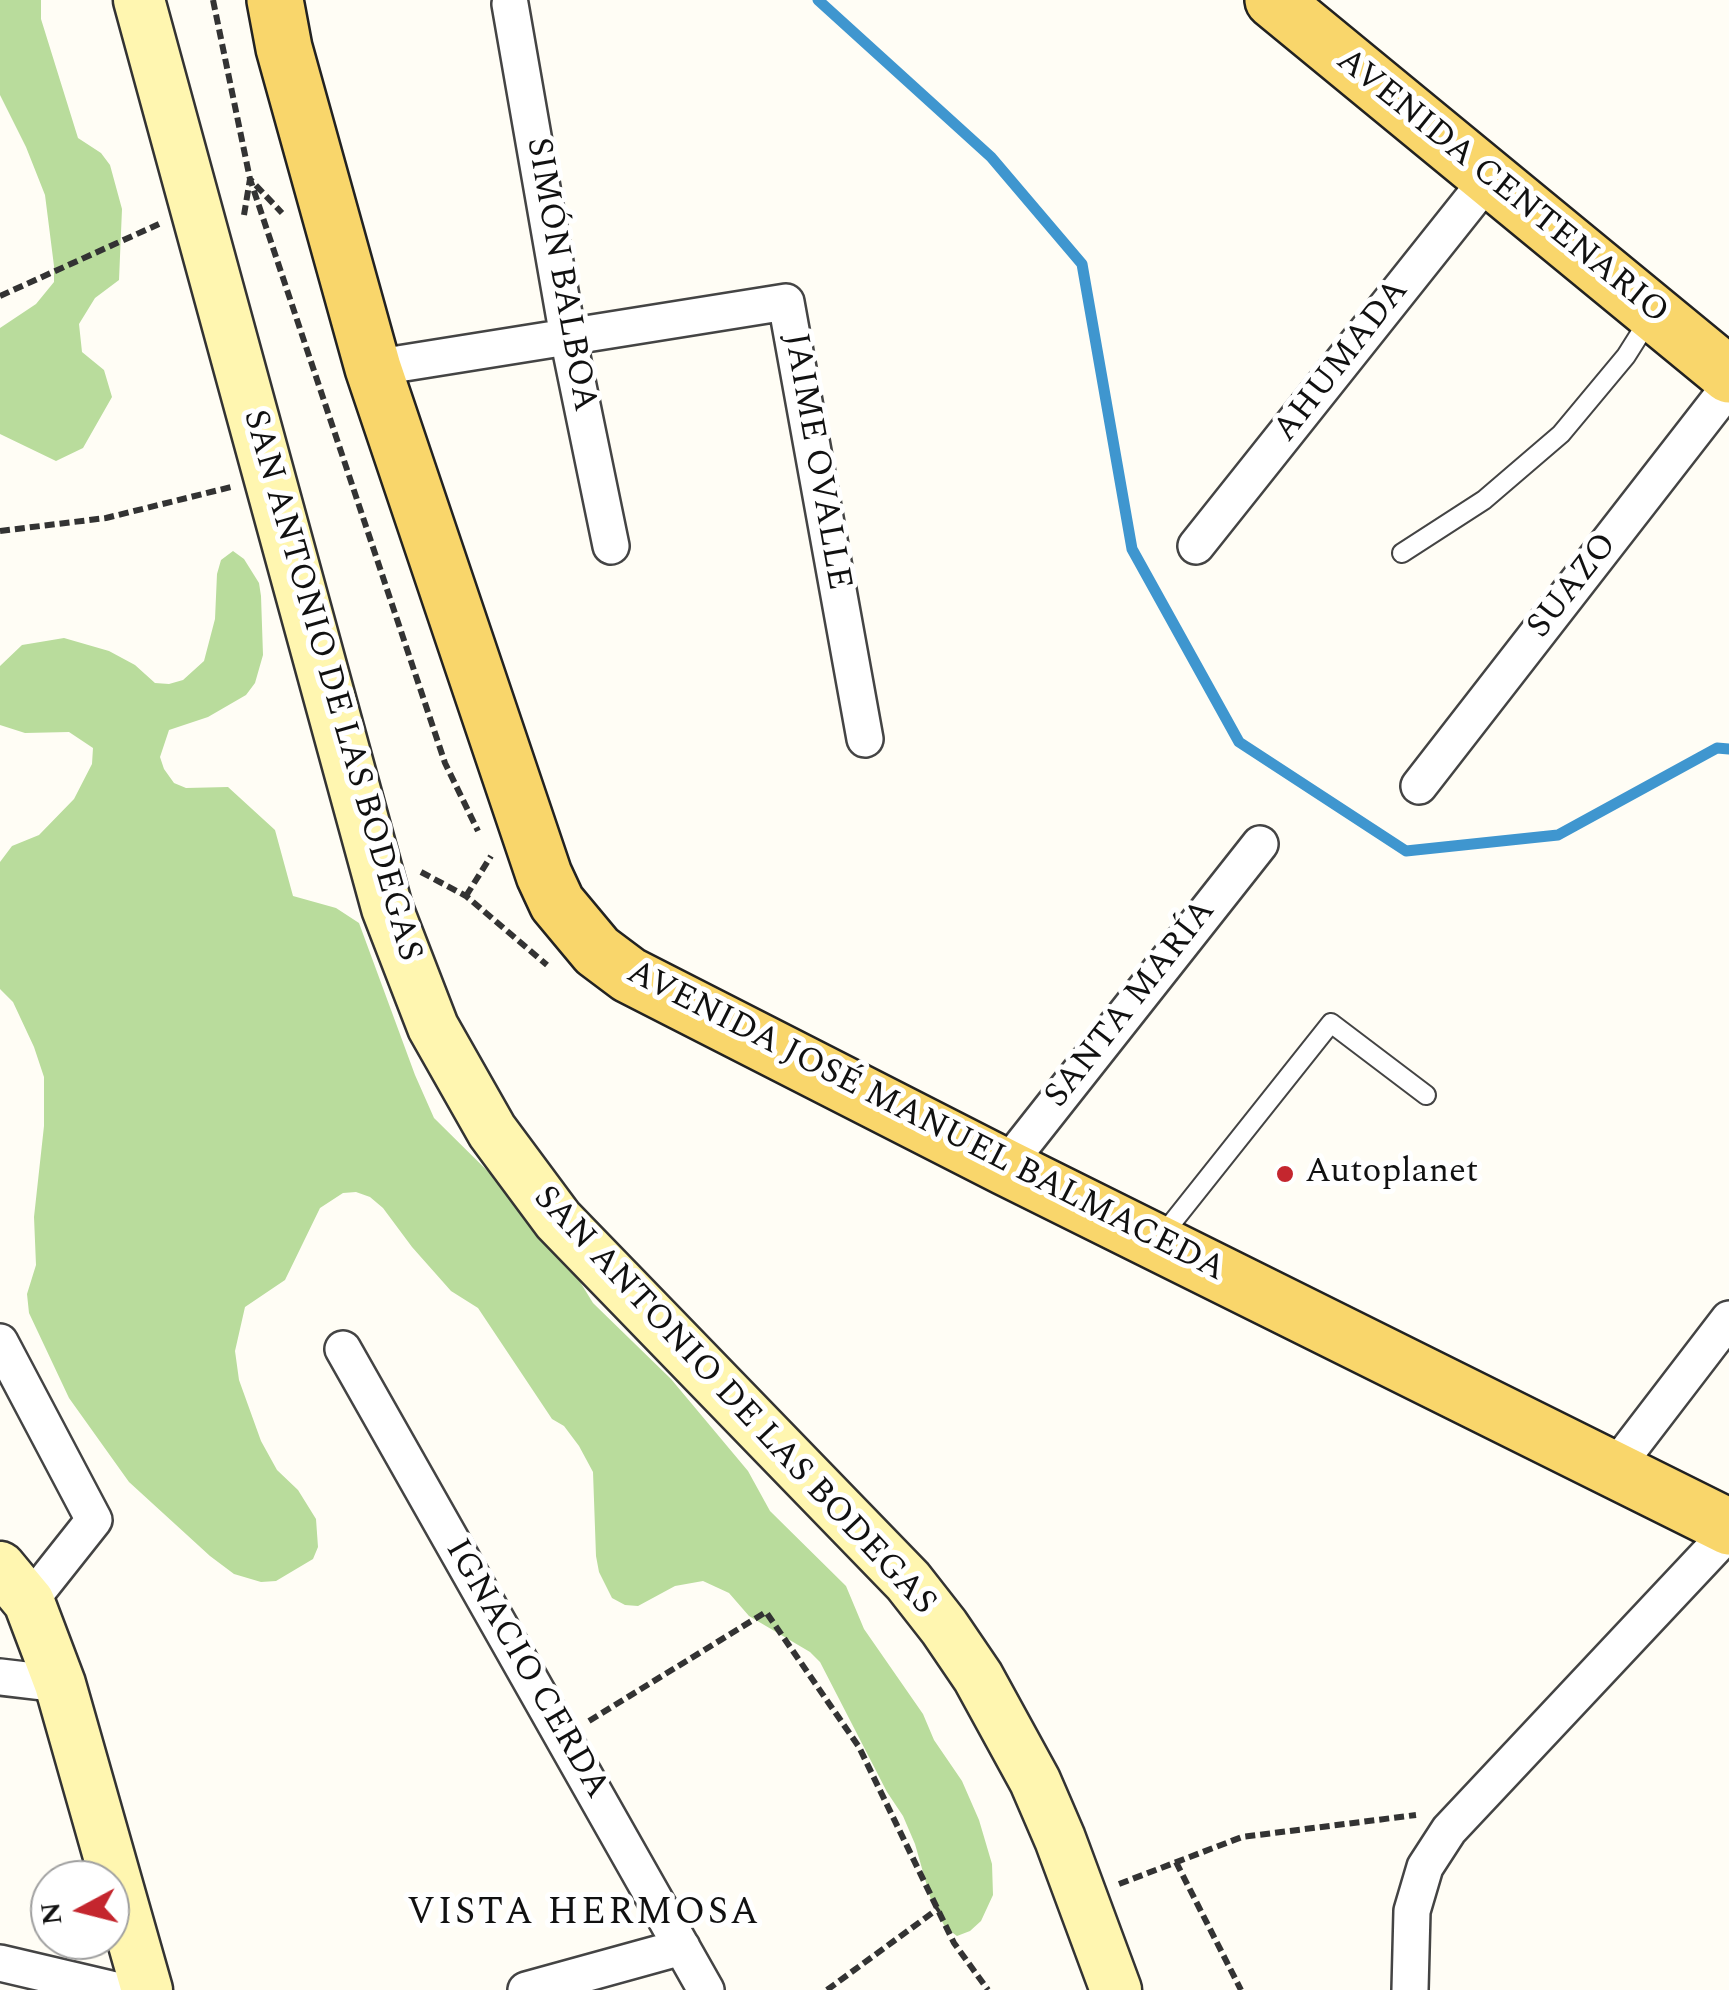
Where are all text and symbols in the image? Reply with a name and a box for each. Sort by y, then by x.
street label: AVENIDA CENTENARIO [1326,41,1676,335]
street label: SIMÓN BALBOA [514,135,604,415]
street label: AHUMADA [1266,272,1420,452]
street label: JAIME OVALLE [772,330,858,594]
street label: SAN ANTONIO DE LAS BODEGAS [231,406,429,966]
street label: SUAZO [1520,526,1628,648]
street label: SANTA MARÍA [1038,892,1226,1118]
street label: AVENIDA JOSÉ MANUEL BALMACEDA [619,953,1231,1293]
place label: Autoplanet [1305,1153,1478,1195]
marker: Autoplanet [1274,1163,1296,1185]
street label: SAN ANTONIO DE LAS BODEGAS [523,1179,943,1625]
street label: IGNACIO CERDA [434,1533,616,1807]
north arrow [30,1860,130,1960]
district label: VISTA HERMOSA [407,1893,761,1939]
text: N [29,1900,74,1927]

